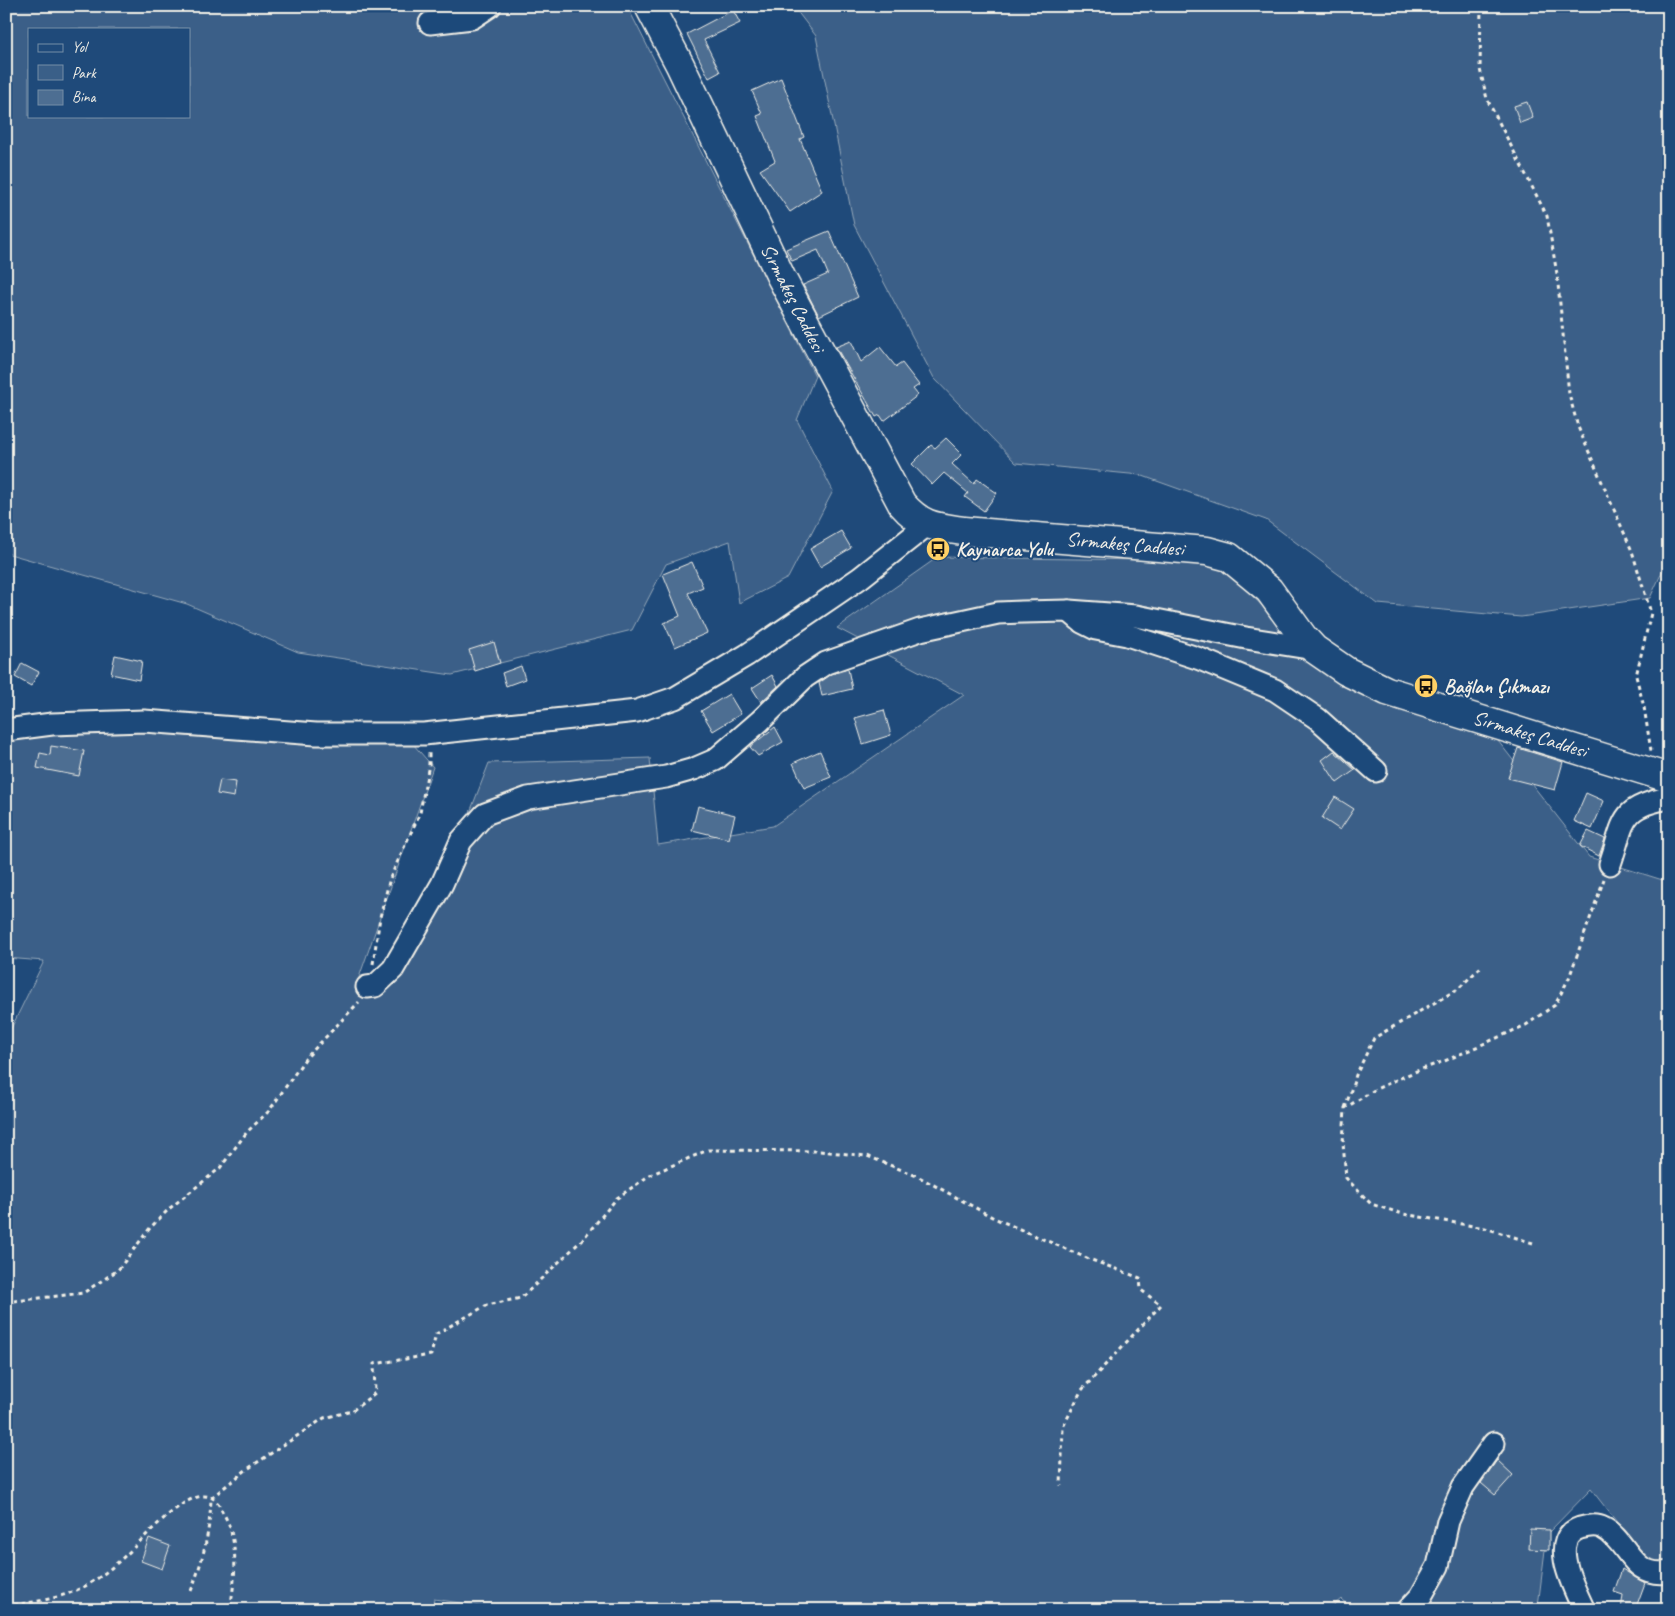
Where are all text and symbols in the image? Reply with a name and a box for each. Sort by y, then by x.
legend [28,28,190,118]
text: Yol [72,38,89,57]
text: Park [72,64,97,83]
text: Bina [72,88,97,107]
street label: Sırmakeş Caddesi [755,240,832,358]
street label: Sırmakeş Caddesi [1065,526,1187,562]
bus stop icon: Kaynarca Yolu [925,536,951,562]
place label: Kaynarca Yolu [956,537,1054,562]
bus stop icon: Bağlan Çıkmazı [1413,673,1439,699]
place label: Bağlan Çıkmazı [1444,674,1550,699]
street label: Sırmakeş Caddesi [1470,705,1592,764]

